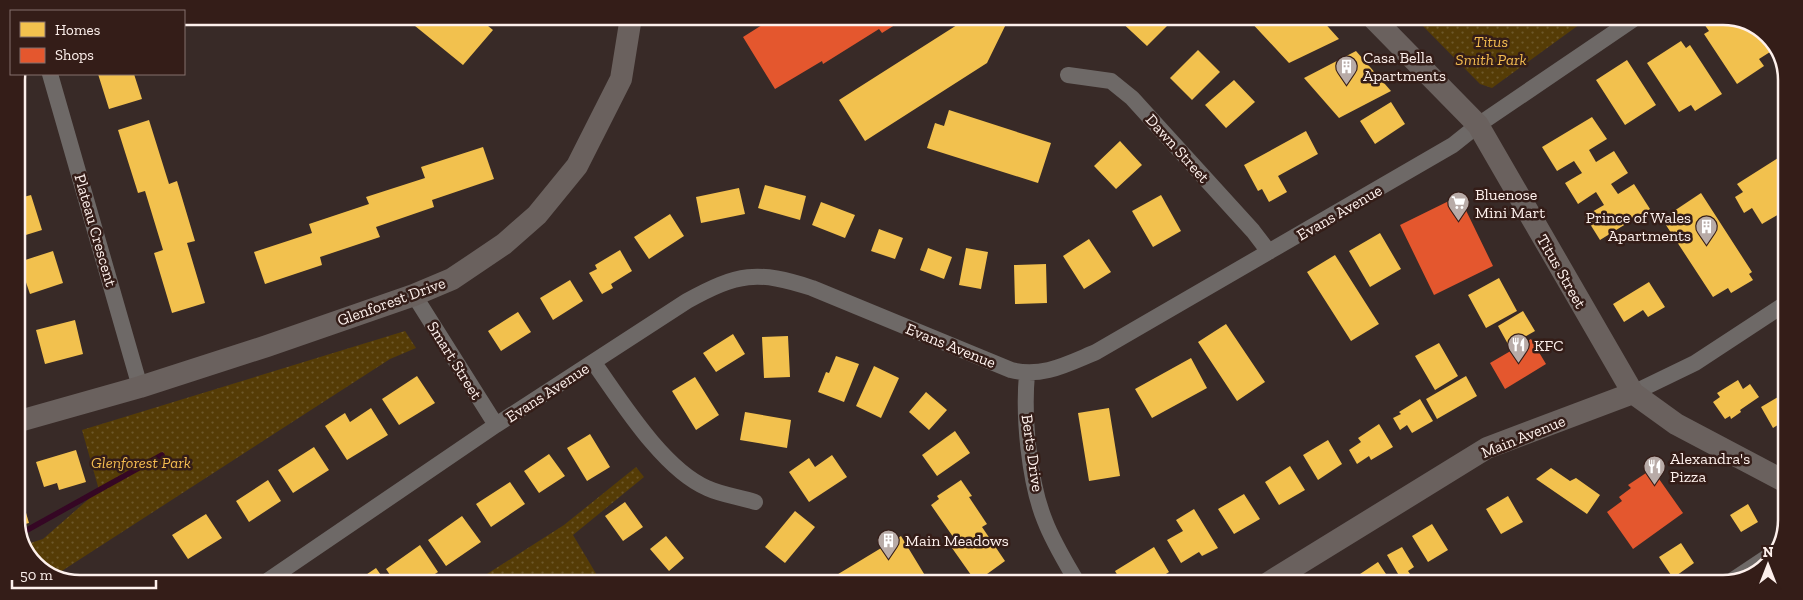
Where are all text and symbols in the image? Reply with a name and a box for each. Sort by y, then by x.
legend [10,10,185,75]
text: Homes [55,21,100,39]
park label: Titus Smith Park [1455,32,1527,69]
text: Shops [55,46,94,64]
place label: Casa Bella Apartments [1363,48,1446,85]
building icon: Casa Bella Apartments [1335,54,1359,85]
street label: Dawn Street [1142,110,1213,187]
street label: Plateau Crescent [70,171,121,289]
street label: Evans Avenue [1293,180,1385,244]
place label: Bluenose Mini Mart [1475,185,1545,222]
supermarket icon: Bluenose Mini Mart [1447,191,1471,222]
place label: Prince of Wales Apartments [1586,208,1691,245]
building icon: Prince of Wales Apartments [1695,214,1719,245]
street label: Titus Street [1533,231,1590,312]
street label: Glenforest Drive [335,273,448,330]
street label: Smart Street [423,318,486,403]
street label: Evans Avenue [903,319,999,372]
restaurant icon: KFC [1506,333,1530,364]
place label: KFC [1534,336,1564,355]
street label: Evans Avenue [502,359,592,426]
street label: Main Avenue [1478,411,1568,462]
street label: Berts Drive [1018,413,1047,493]
place label: Alexandra's Pizza [1670,449,1750,486]
park label: Glenforest Park [91,453,191,472]
restaurant icon: Alexandra's Pizza [1642,455,1666,486]
building icon: Main Meadows [877,528,901,559]
place label: Main Meadows [905,531,1009,550]
north arrow [1743,540,1793,590]
text: N [1763,544,1774,561]
scale bar [12,558,156,590]
text: 50 m [20,566,53,584]

